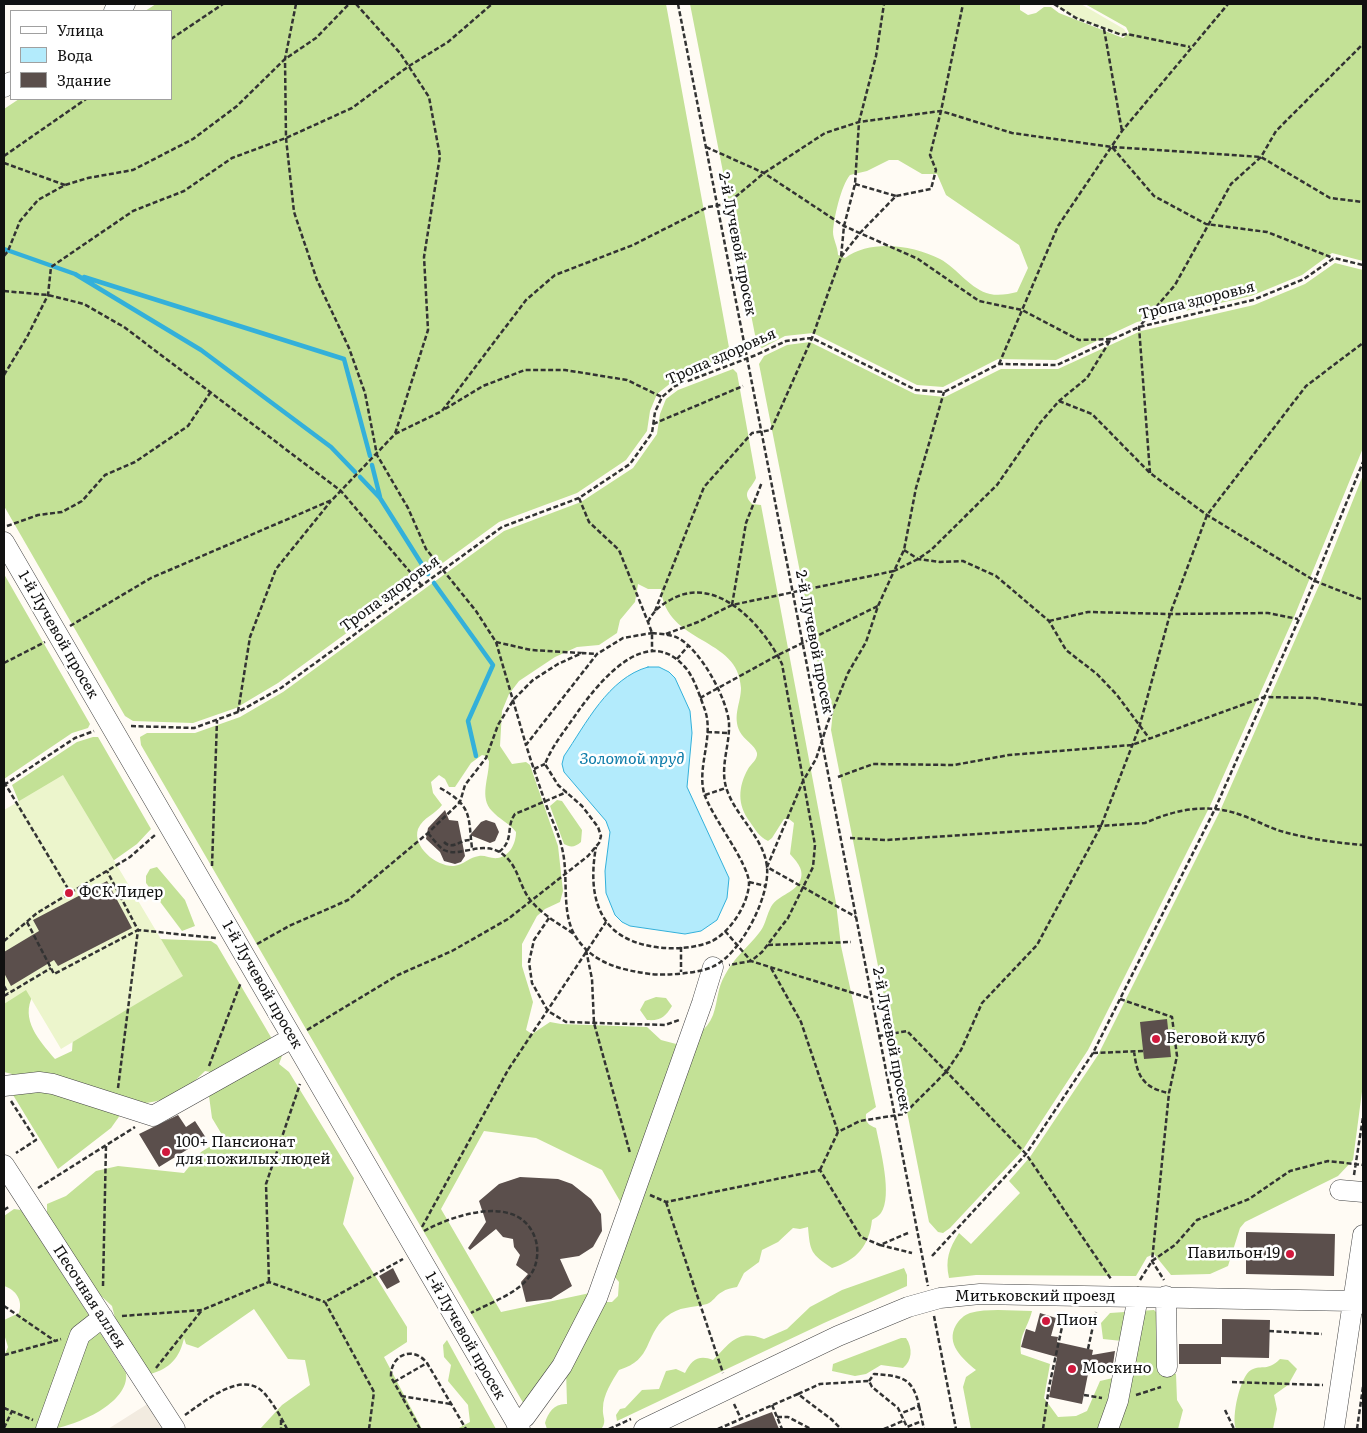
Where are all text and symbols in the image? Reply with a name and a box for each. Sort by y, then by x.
legend [10,10,172,100]
text: Улица [57,18,104,41]
text: Вода [57,43,93,66]
text: Здание [57,68,111,91]
street label: 2-й Лучевой просек [714,171,760,317]
street label: Тропа здоровья [1137,278,1257,324]
street label: Тропа здоровья [663,325,779,389]
street label: Тропа здоровья [337,552,443,636]
street label: 1-й Лучевой просек [14,568,102,702]
street label: 2-й Лучевой просек [791,569,837,715]
water label: Золотой пруд [579,749,685,769]
place label: ФСК Лидер [79,884,163,902]
marker: ФСК Лидер [63,887,75,899]
street label: 1-й Лучевой просек [218,918,306,1052]
street label: 2-й Лучевой просек [868,966,914,1112]
place label: Беговой клуб [1166,1030,1265,1048]
marker: Беговой клуб [1150,1033,1162,1045]
place label: 100+ Пансионат для пожилых людей [176,1134,331,1169]
marker: 100+ Пансионат для пожилых людей [160,1146,172,1158]
street label: Песочная аллея [49,1242,129,1352]
place label: Павильон 19 [1187,1245,1280,1263]
marker: Павильон 19 [1284,1248,1296,1260]
street label: 1-й Лучевой просек [421,1269,509,1403]
street label: Митьковский проезд [955,1288,1115,1306]
place label: Пион [1056,1312,1098,1330]
marker: Пион [1040,1315,1052,1327]
place label: Москино [1082,1360,1151,1378]
marker: Москино [1066,1363,1078,1375]

